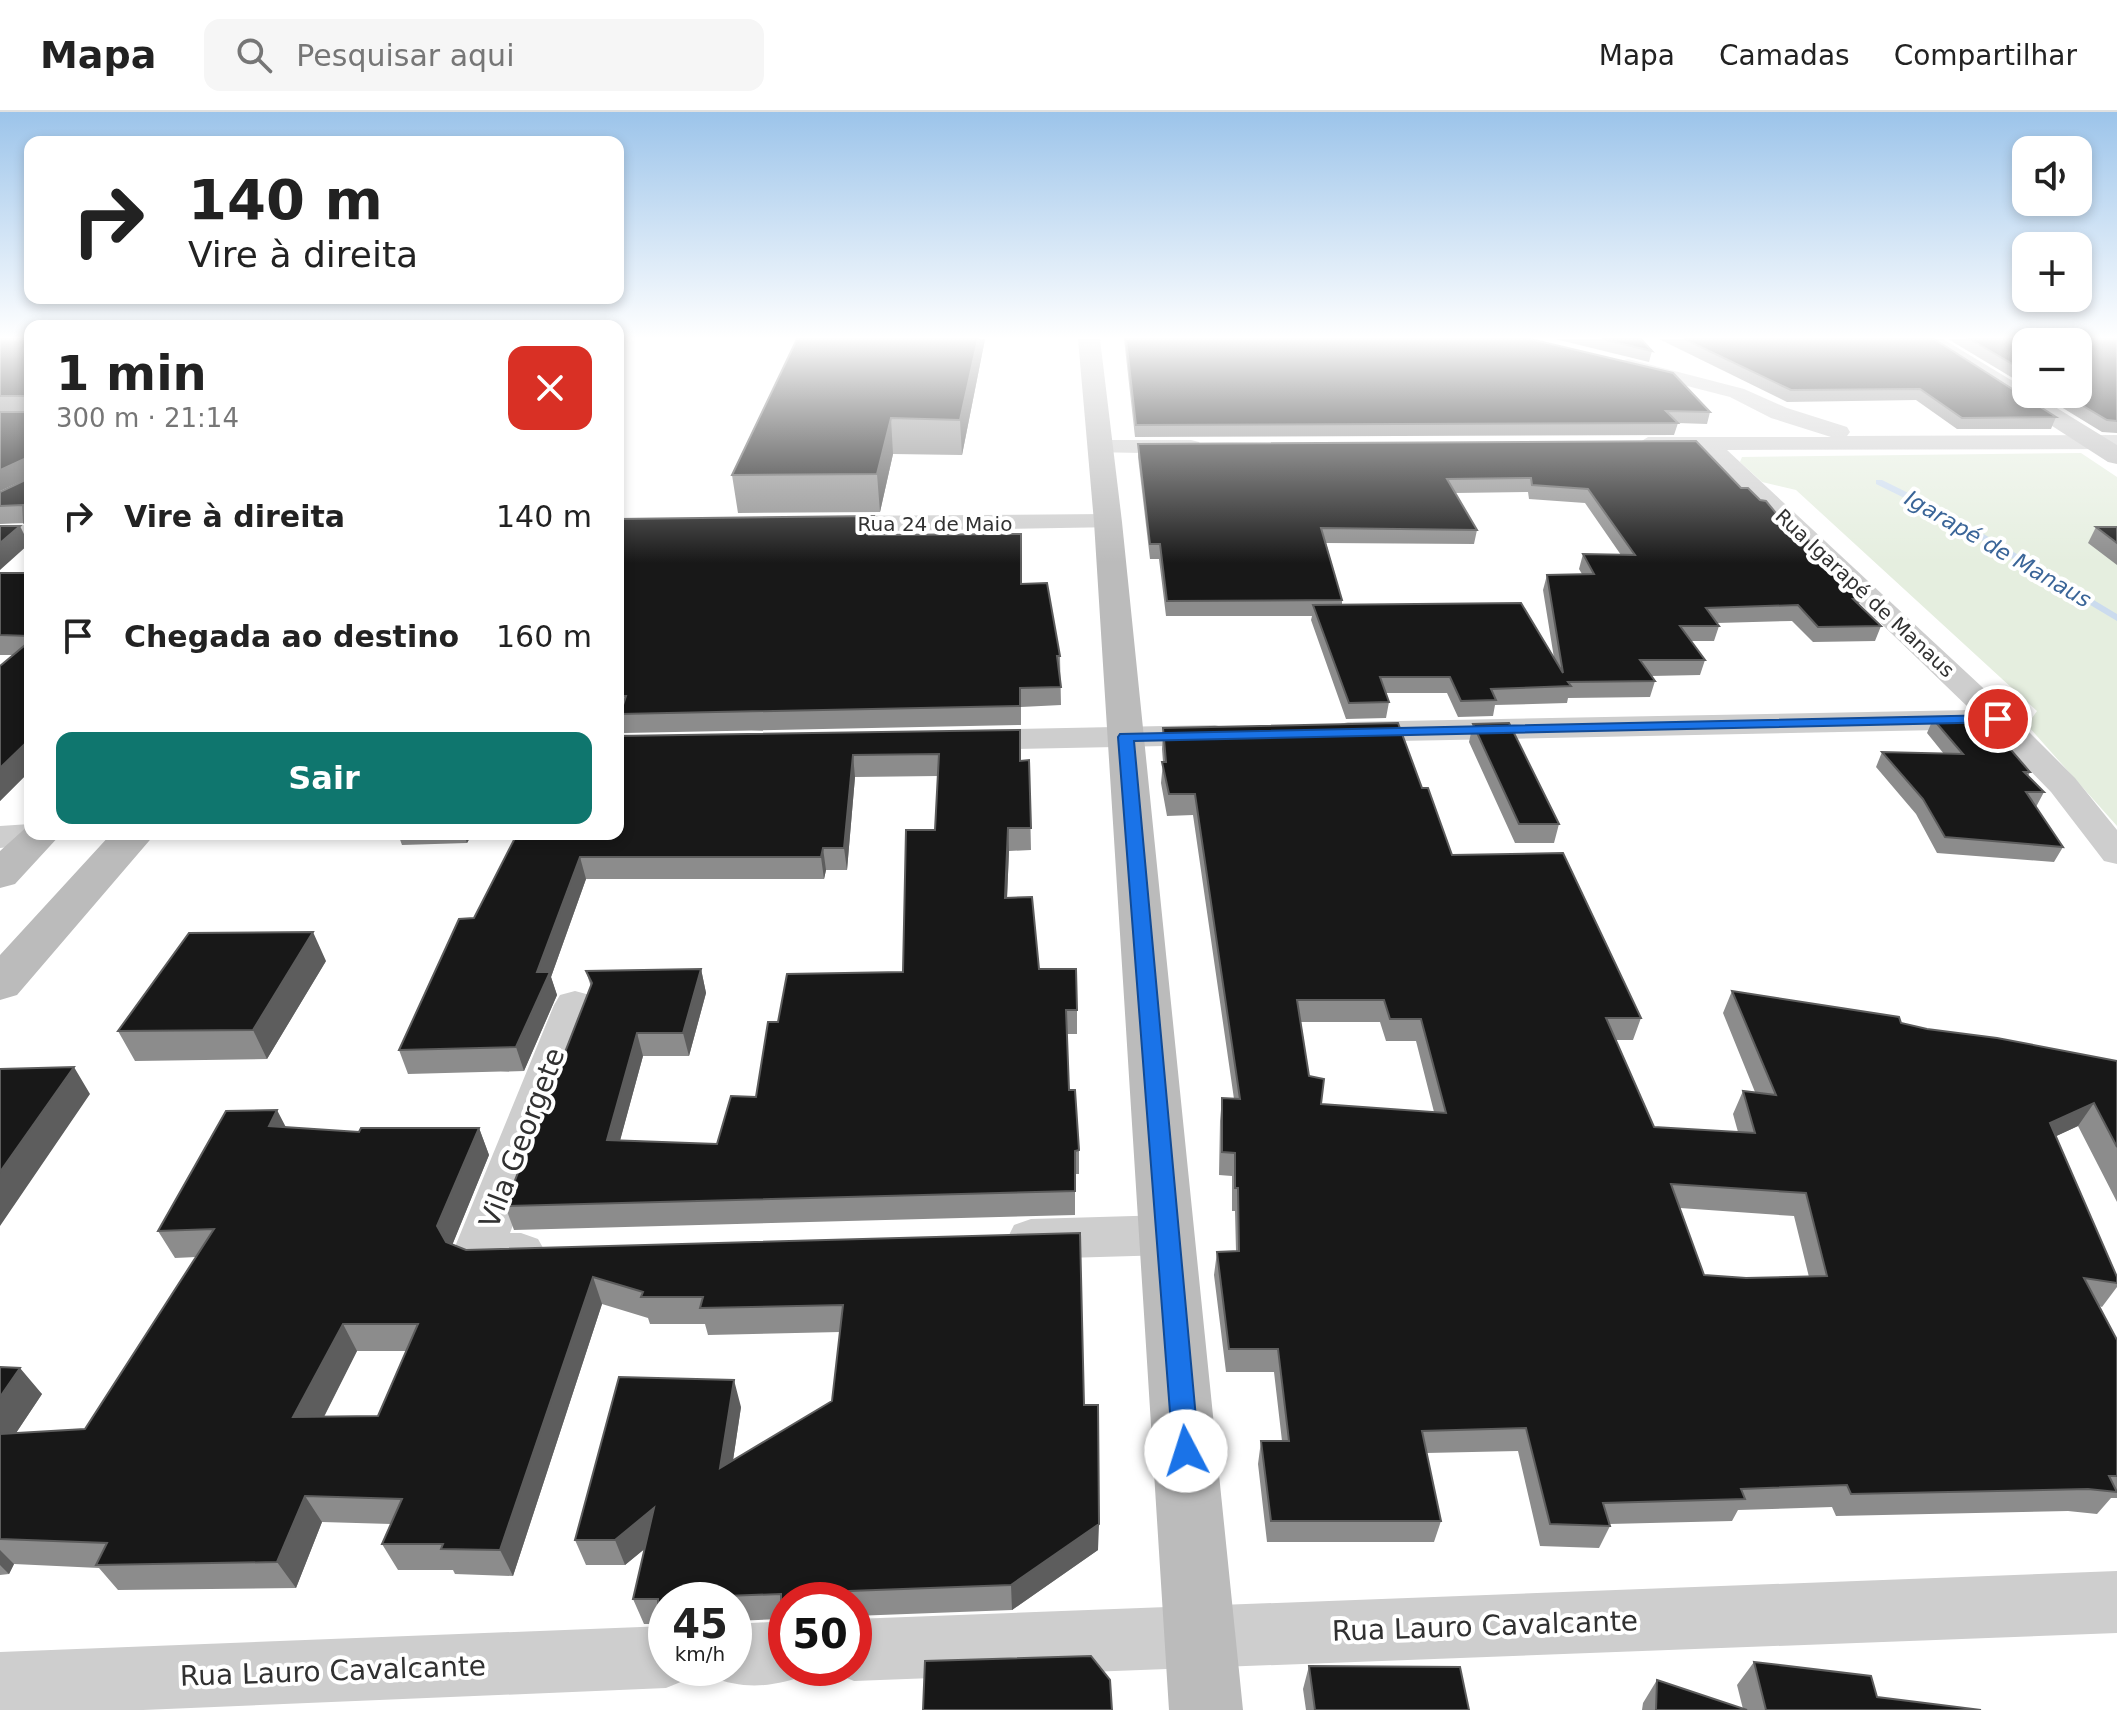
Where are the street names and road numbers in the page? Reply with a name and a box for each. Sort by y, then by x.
street label: Rua Igarapé de Manaus [1771,504,1959,682]
street label: Rua 24 de Maio [858,512,1012,536]
street label: Vila Georgete [472,1043,572,1233]
street label: Rua Lauro Cavalcante [1331,1604,1639,1648]
street label: Rua Lauro Cavalcante [179,1649,487,1693]

